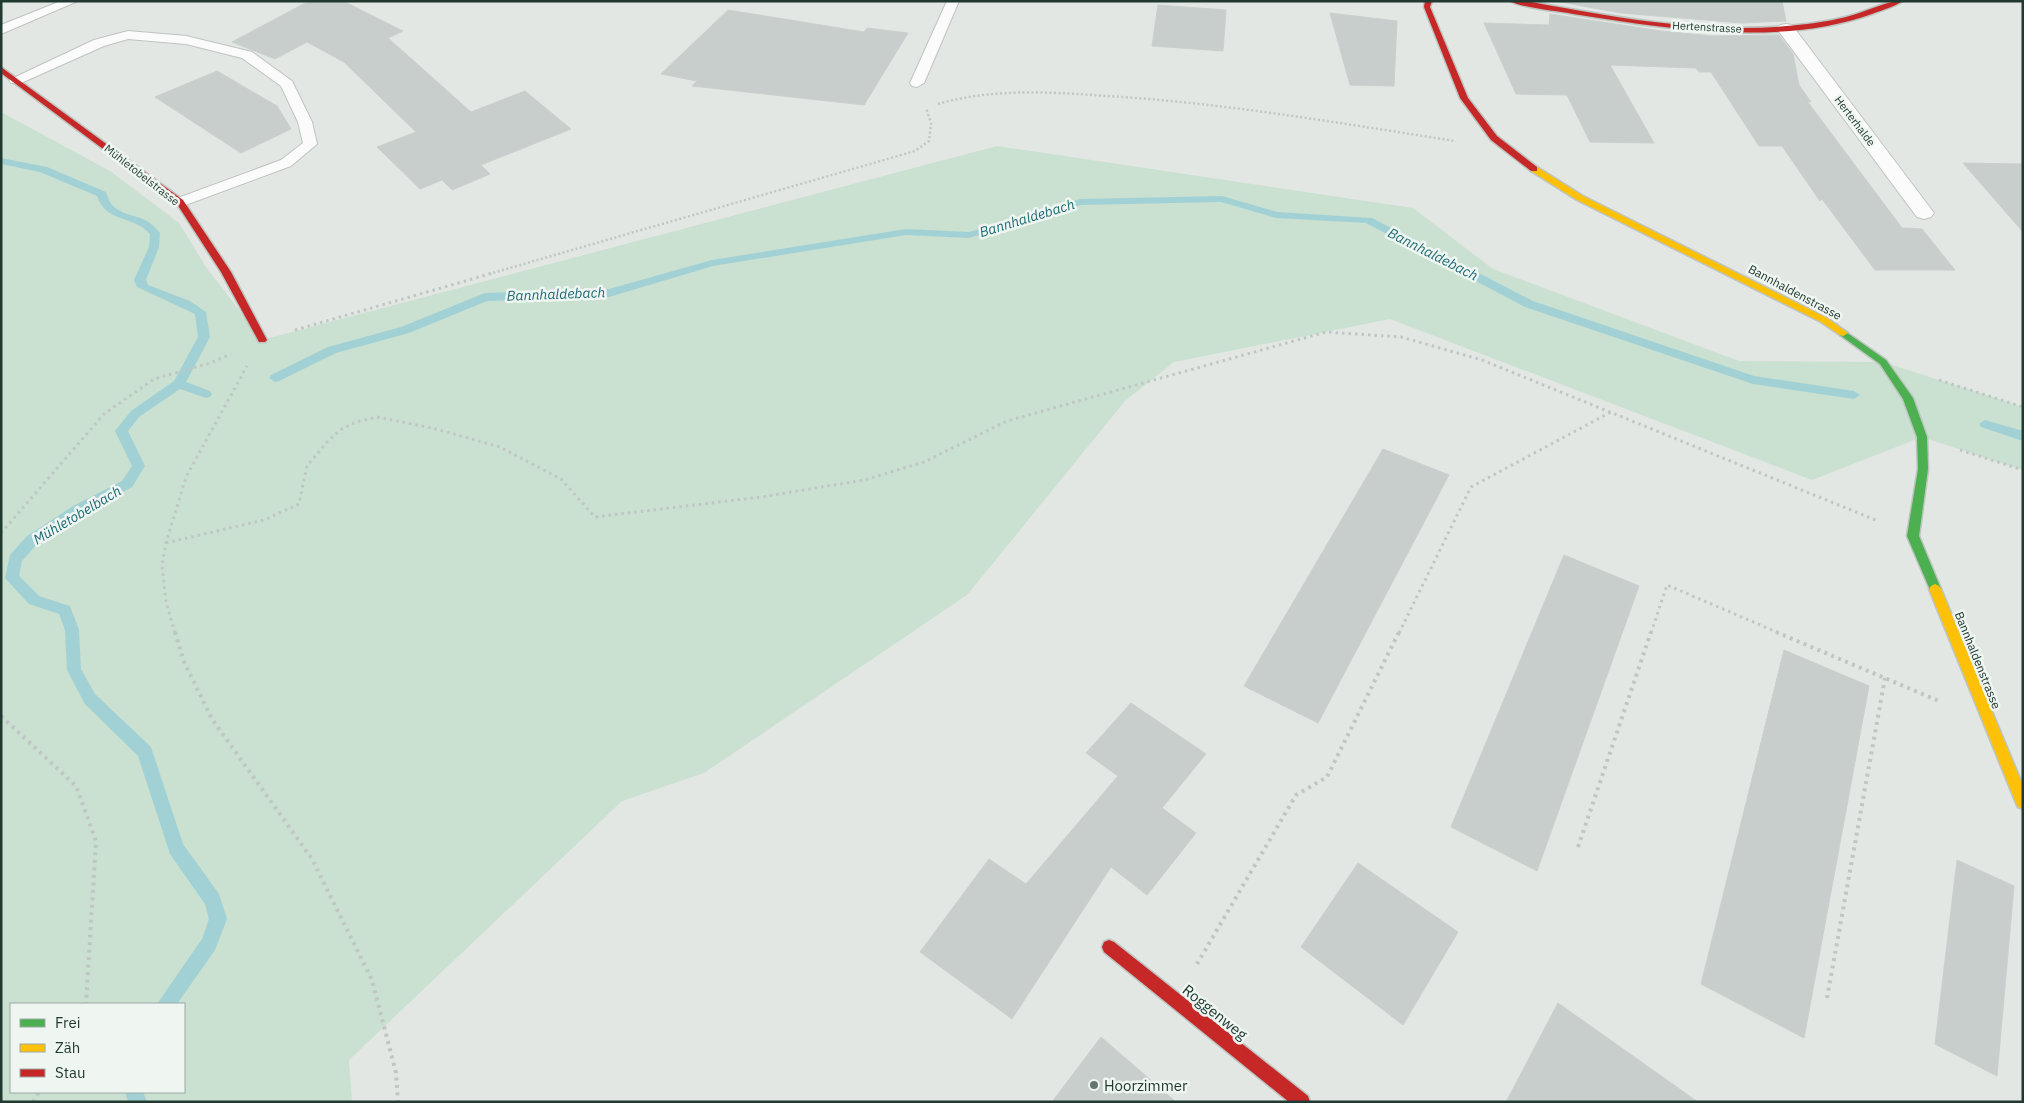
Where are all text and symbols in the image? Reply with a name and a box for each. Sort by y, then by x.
street label: Hertenstrasse [1672,18,1742,36]
street label: Herterhalde [1832,93,1878,149]
street label: Mühletobelstrasse [102,141,182,209]
water label: Bannhaldebach [977,195,1077,241]
water label: Bannhaldebach [1385,224,1481,284]
street label: Bannhaldenstrasse [1746,261,1845,323]
water label: Bannhaldebach [506,283,606,305]
water label: Mühletobelbach [30,482,124,548]
street label: Bannhaldenstrasse [1952,609,2005,711]
street label: Roggenweg [1179,980,1251,1044]
legend [10,1003,185,1093]
text: Frei [55,1013,81,1032]
text: Zäh [55,1038,80,1057]
text: Stau [55,1063,86,1082]
place label: Hoorzimmer [1104,1076,1188,1095]
marker: Hoorzimmer [1088,1079,1100,1091]

